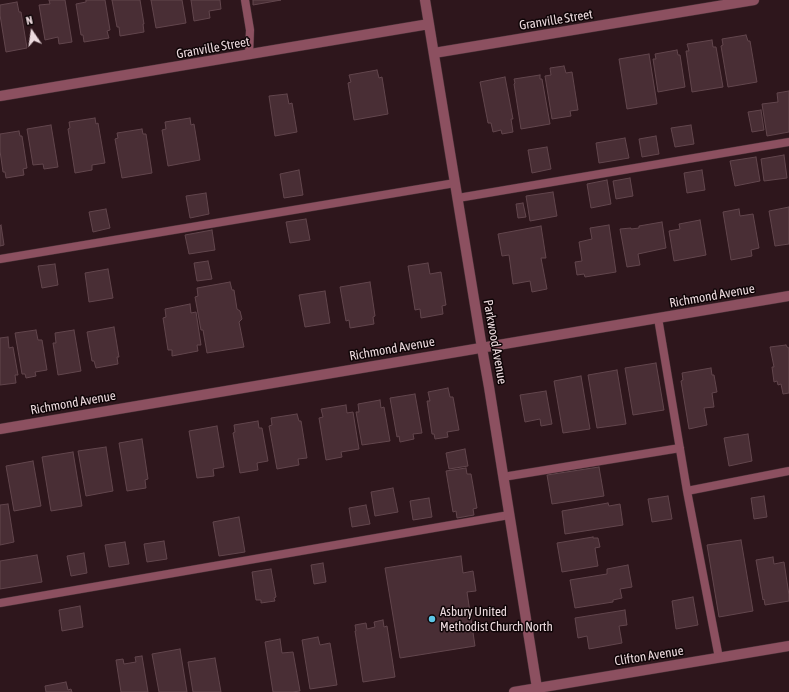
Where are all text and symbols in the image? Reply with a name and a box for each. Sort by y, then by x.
street label: Granville Street [518,6,594,34]
north arrow [12,12,52,52]
text: N [25,14,34,27]
street label: Granville Street [175,34,251,62]
street label: Richmond Avenue [668,281,756,311]
street label: Parkwood Avenue [480,299,510,385]
street label: Richmond Avenue [348,334,436,364]
street label: Richmond Avenue [29,388,117,418]
place label: Asbury United Methodist Church North [440,604,553,635]
marker: Asbury United Methodist Church North [427,614,437,624]
street label: Clifton Avenue [613,643,685,669]

